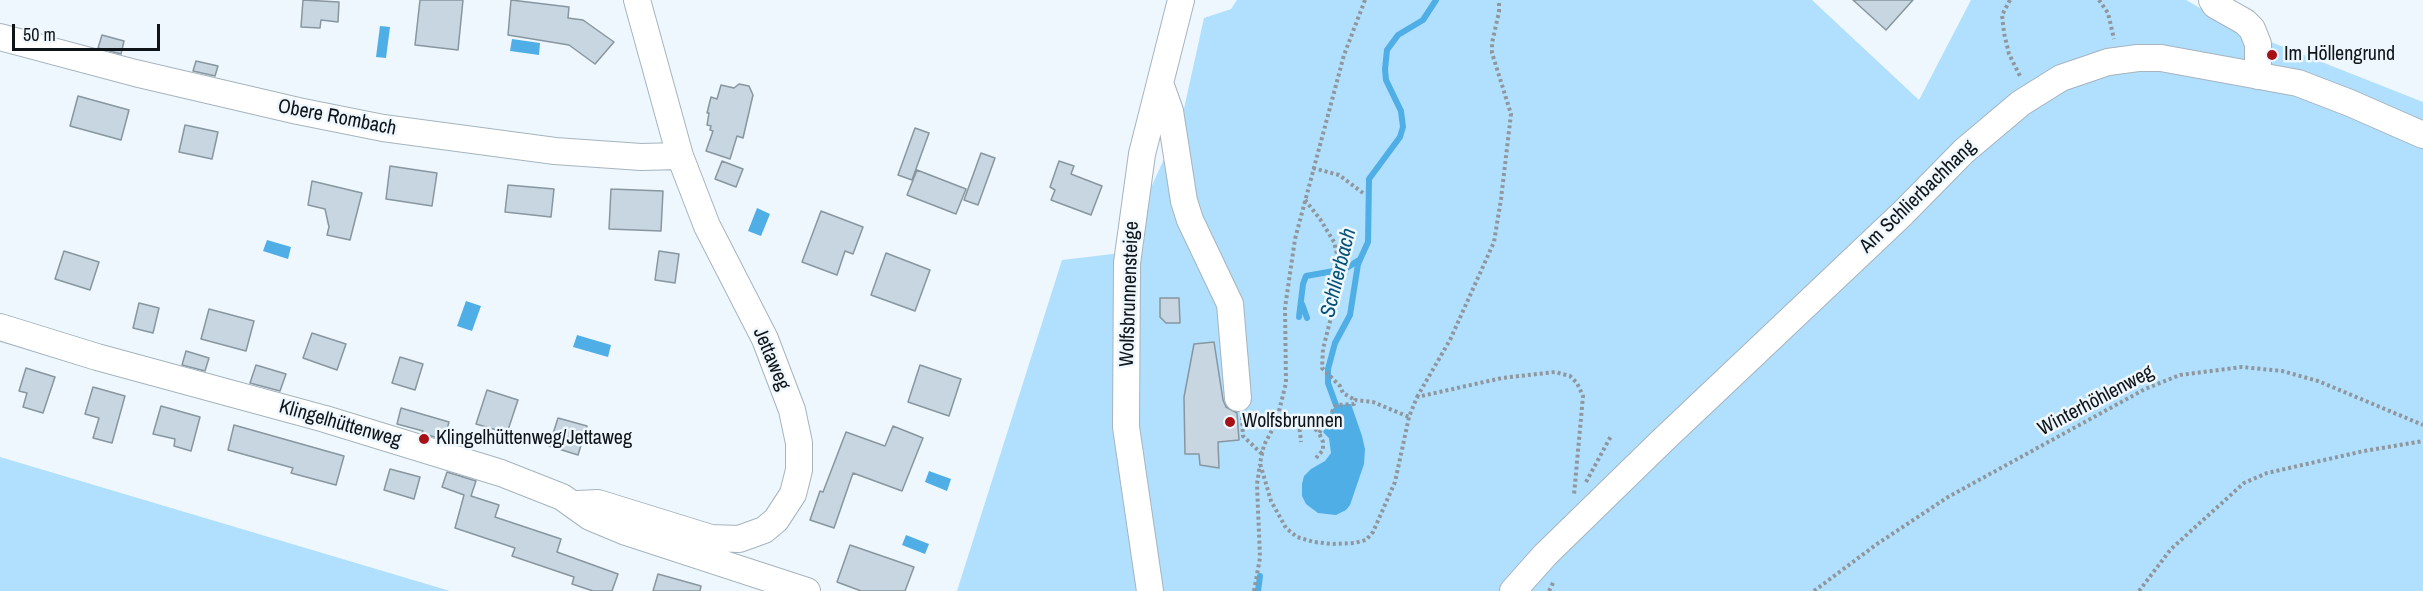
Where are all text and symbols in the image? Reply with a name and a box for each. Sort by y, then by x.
scale bar [15,12,164,50]
text: 50 m [23,22,56,47]
place label: Im Höllengrund [2284,43,2395,67]
marker: Im Höllengrund [2265,48,2279,62]
street label: Obere Rombach [276,95,398,141]
street label: Am Schlierbachhang [1855,135,1981,259]
street label: Wolfsbrunnensteige [1115,221,1145,367]
water label: Schlierbach [1316,226,1362,320]
street label: Jettaweg [747,324,795,394]
street label: Winterhöhlenweg [2034,360,2158,442]
street label: Klingelhüttenweg [276,395,404,453]
place label: Wolfsbrunnen [1242,410,1343,434]
marker: Wolfsbrunnen [1223,415,1237,429]
place label: Klingelhüttenweg/Jettaweg [436,427,632,451]
marker: Klingelhüttenweg/Jettaweg [417,432,431,446]

